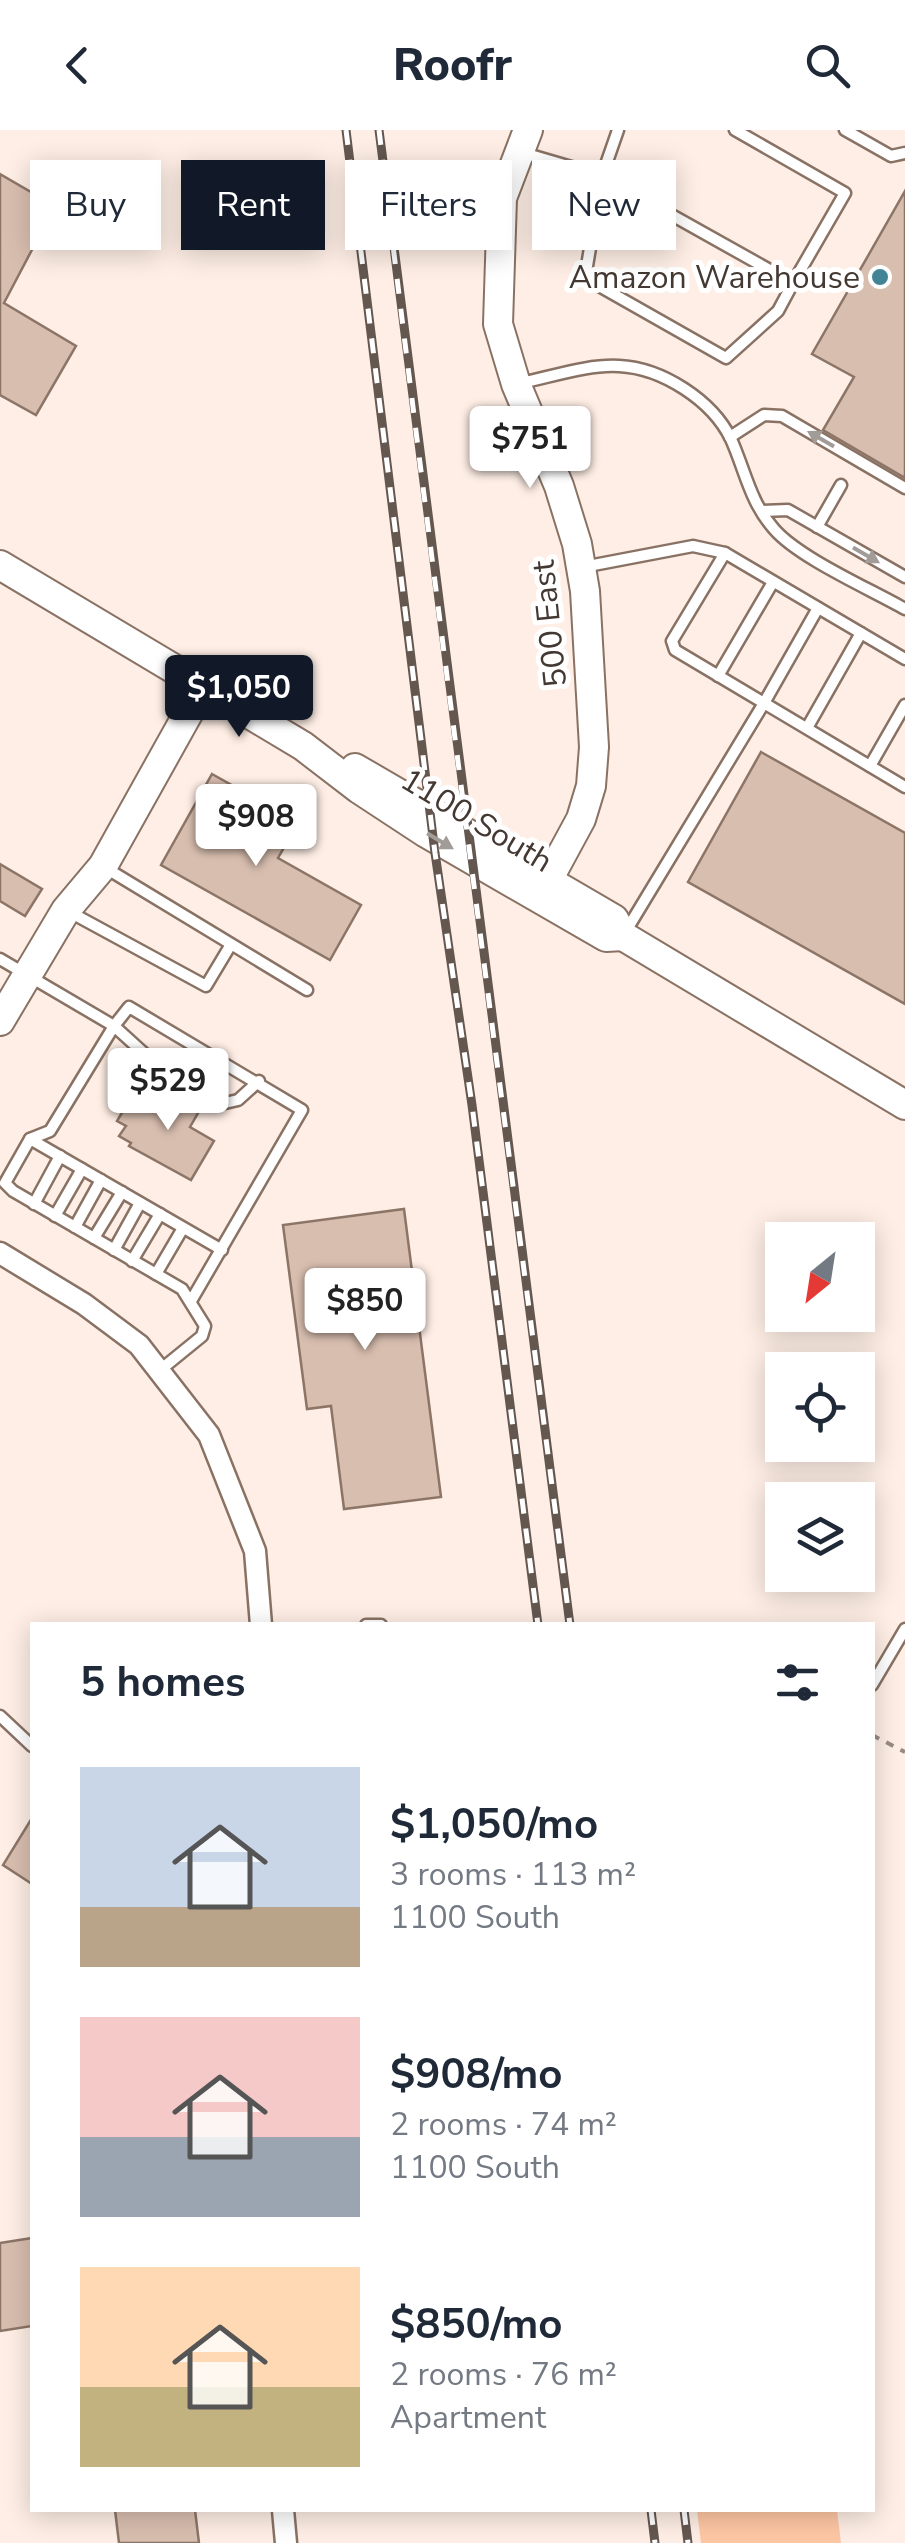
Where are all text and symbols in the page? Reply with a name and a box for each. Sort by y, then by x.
text: Roofr [393,35,512,96]
icon: back [50,38,105,93]
icon: search [800,38,855,93]
chip: Buy [30,160,161,250]
chip: Rent [181,160,325,250]
chip: Filters [345,160,512,250]
chip: New [532,160,676,250]
place label: Amazon Warehouse [569,256,860,299]
marker: Amazon Warehouse [869,266,891,288]
pin: $751 [471,406,589,491]
text: $751 [492,417,568,460]
one-way arrow [807,431,835,449]
one-way arrow [851,546,880,563]
street label: 500 East [521,557,578,690]
pin: $1,050 [158,655,320,740]
text: $1,050 [187,666,291,709]
street label: 1100 South [393,758,561,883]
pin: $908 [197,784,315,869]
text: $908 [218,795,294,838]
one-way arrow [426,832,454,849]
pin: $529 [109,1048,227,1133]
text: $529 [130,1059,206,1102]
north arrow [765,1222,875,1332]
map controls [765,1222,875,1592]
pin: $850 [306,1268,424,1353]
text: $850 [327,1279,403,1322]
button: locate [765,1352,875,1462]
button: layers [765,1482,875,1592]
text: 5 homes [80,1654,245,1711]
icon: filters [770,1655,825,1710]
text: $1,050/mo [390,1796,598,1853]
icon: home [160,1807,280,1927]
text: 3 rooms · 113 m² [390,1853,636,1896]
text: 1100 South [390,1896,560,1939]
text: $908/mo [390,2046,562,2103]
icon: home [160,2057,280,2177]
text: 2 rooms · 74 m² [390,2103,617,2146]
text: 1100 South [390,2146,560,2189]
text: $850/mo [390,2296,562,2353]
icon: home [160,2307,280,2427]
text: 2 rooms · 76 m² [390,2353,617,2396]
text: Apartment [390,2396,546,2439]

